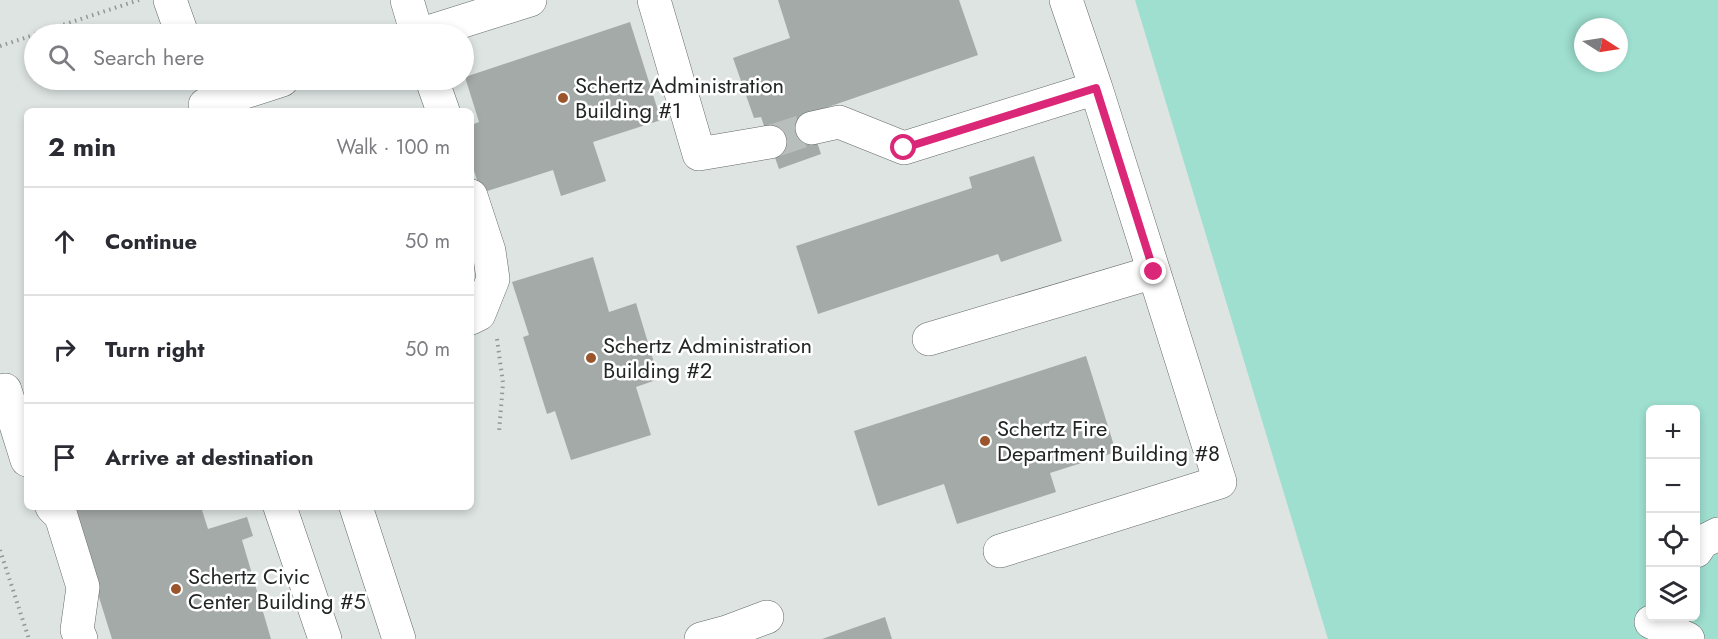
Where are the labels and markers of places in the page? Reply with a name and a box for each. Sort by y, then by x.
place label: Schertz Administration Building #1 [575,69,784,126]
marker: Schertz Administration Building #1 [556,91,570,105]
place label: Schertz Administration Building #2 [603,329,812,386]
marker: Schertz Administration Building #2 [584,351,598,365]
place label: Schertz Fire Department Building #8 [997,412,1220,469]
marker: Schertz Fire Department Building #8 [978,434,992,448]
place label: Schertz Civic Center Building #5 [188,560,366,617]
marker: Schertz Civic Center Building #5 [169,582,183,596]

